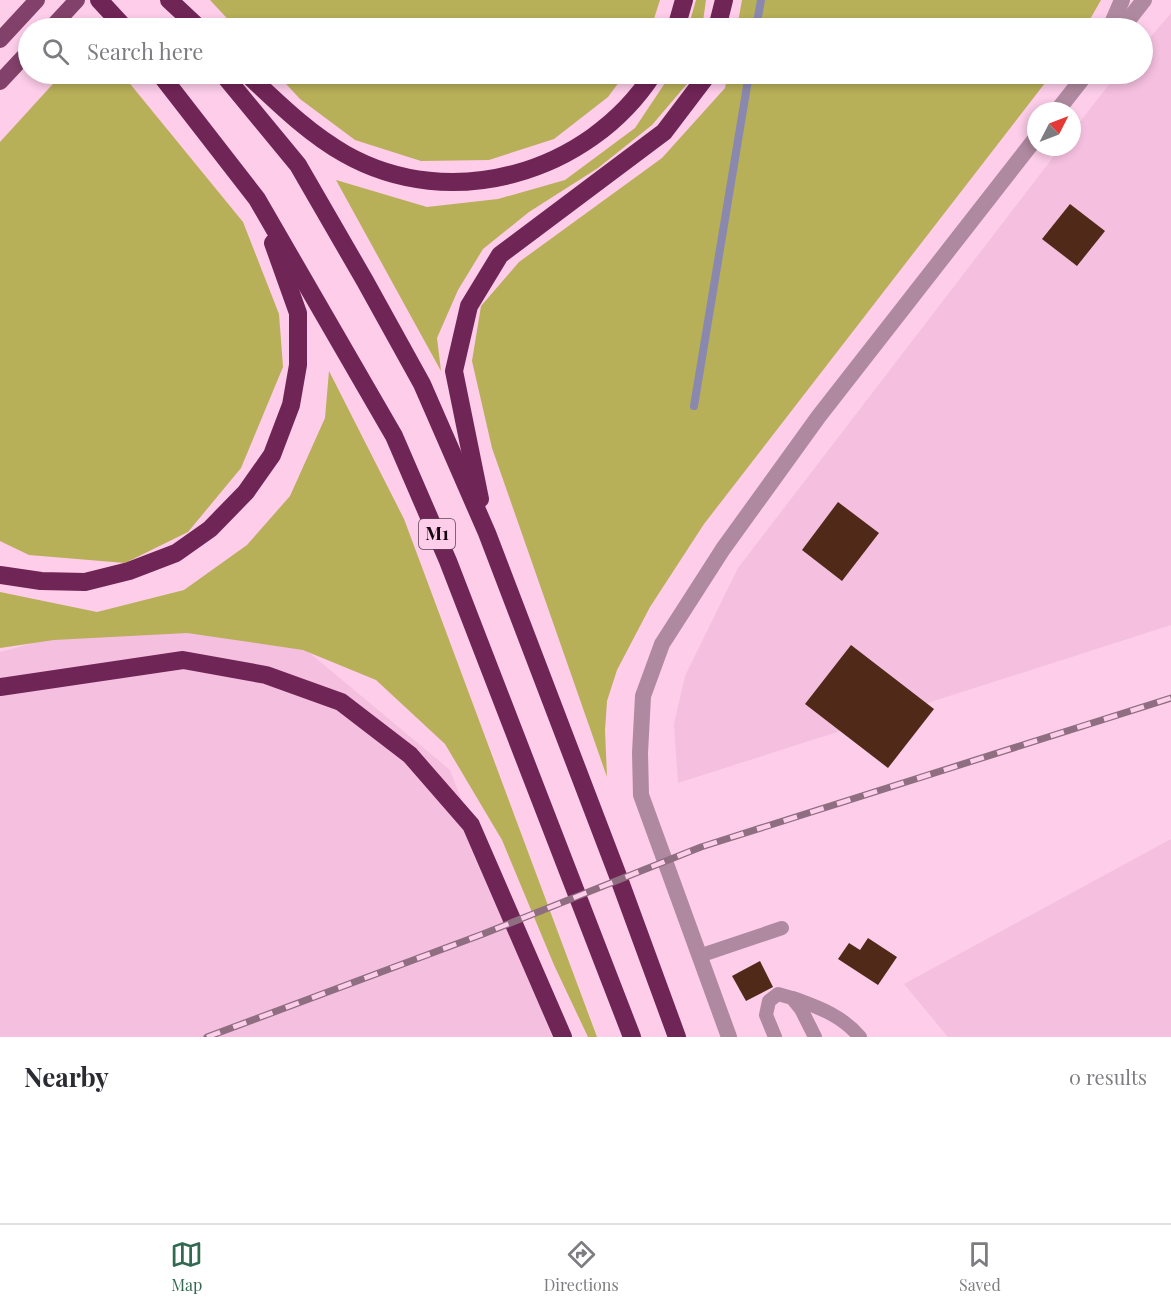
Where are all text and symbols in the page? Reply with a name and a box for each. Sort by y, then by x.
search box [18,18,1153,84]
icon: search [39,35,72,68]
text: Search here [87,36,203,66]
north arrow [1027,102,1081,156]
road number: M1 [419,519,455,549]
text: Nearby [24,1059,109,1094]
text: 0 results [1069,1063,1147,1090]
tab: Map [170,1238,203,1295]
tab: Directions [544,1238,619,1295]
tab: Saved [959,1238,1001,1295]

